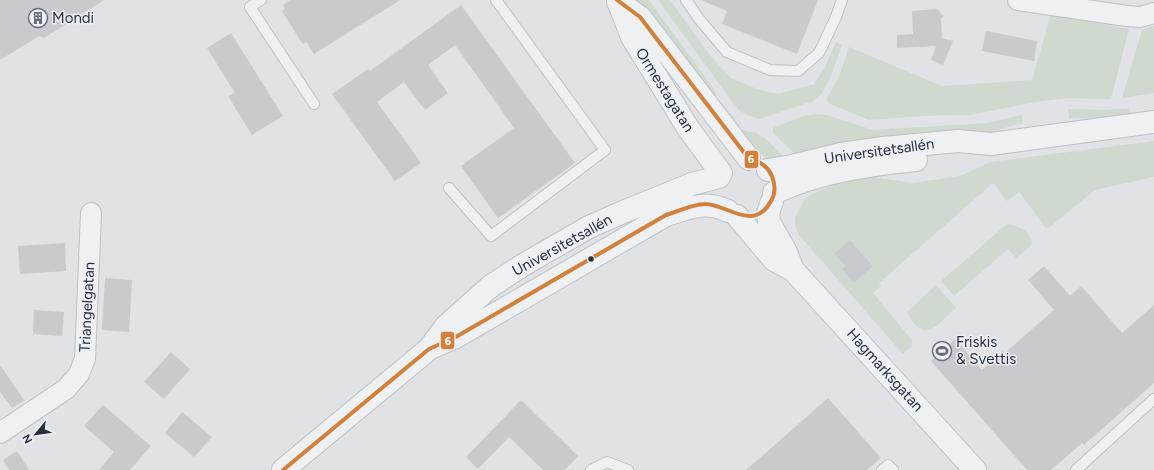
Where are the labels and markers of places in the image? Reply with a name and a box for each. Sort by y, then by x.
building icon: Mondi [27,7,49,29]
place label: Mondi [52,9,94,27]
unlabelled marker [586,254,596,264]
place label: Friskis & Svettis [956,333,1016,368]
sports icon: Friskis & Svettis [931,340,953,362]

